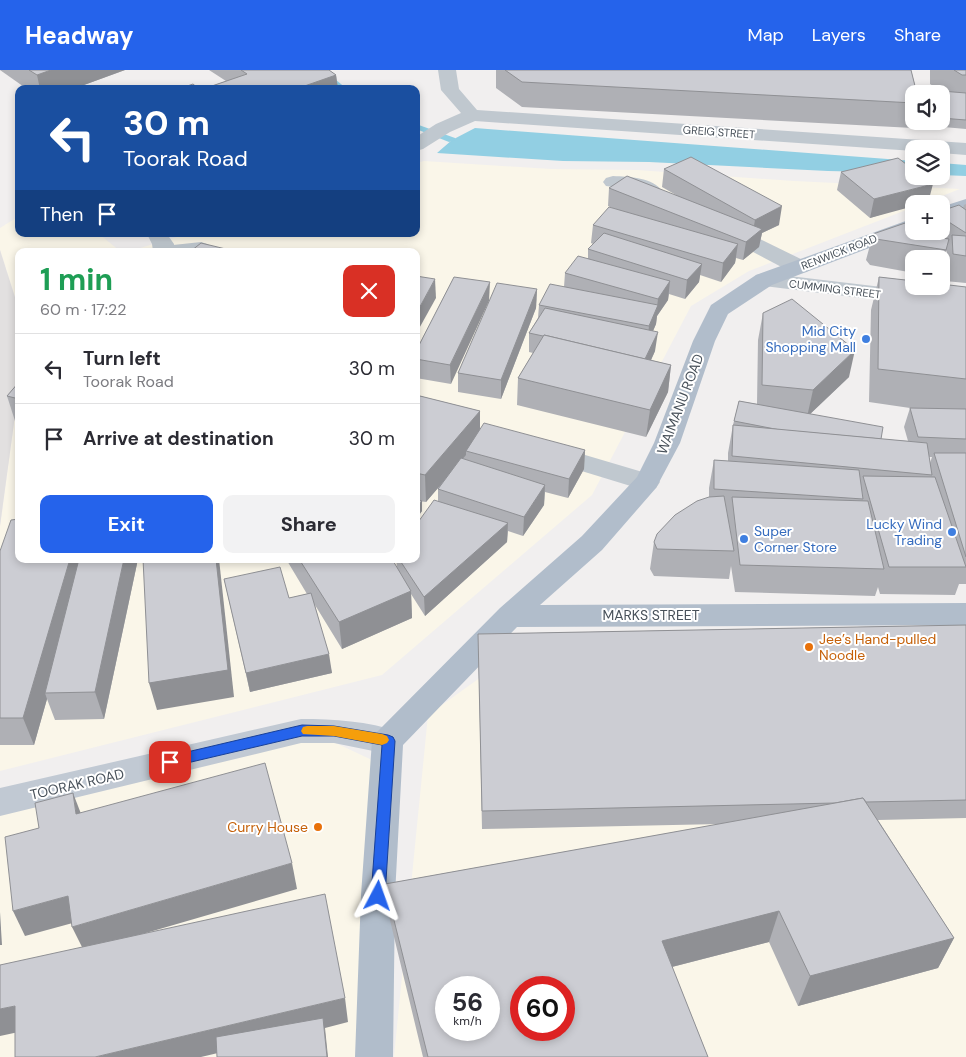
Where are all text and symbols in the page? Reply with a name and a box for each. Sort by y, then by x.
text: Headway [25,20,134,51]
text: Map [748,23,784,47]
text: Layers [812,23,866,47]
text: Share [894,23,941,47]
map controls [905,85,950,295]
button: sound [905,85,950,130]
text: 30 m [123,100,210,146]
icon: left [40,105,105,170]
street label: GREIG STREET [682,122,756,142]
button: layers [905,140,950,185]
text: Toorak Road [123,144,248,173]
button: + [905,195,950,240]
icon: arrive [93,200,121,228]
text: Then [40,202,83,227]
street label: RENWICK ROAD [799,231,879,273]
button: − [905,250,950,295]
text: 1 min [40,260,113,299]
button: close [343,265,395,317]
street label: CUMMING STREET [788,276,882,302]
text: 60 m · 17:22 [40,299,126,320]
place label: Mid City Shopping Mall [765,322,856,356]
marker: Mid City Shopping Mall [860,333,872,345]
text: Turn left [83,346,161,371]
street label: WAIMANU ROAD [653,351,707,457]
icon: left [40,355,68,383]
text: 30 m [349,356,395,381]
text: Toorak Road [83,371,174,392]
icon: arrive [40,425,68,453]
text: Arrive at destination [83,426,274,451]
text: 30 m [349,426,395,451]
button: Exit [40,495,213,553]
button: Share [223,495,395,553]
place label: Lucky Wind Trading [866,515,942,549]
place label: Super Corner Store [754,522,837,556]
marker: Lucky Wind Trading [946,526,958,538]
marker: Super Corner Store [738,533,750,545]
street label: MARKS STREET [602,606,700,624]
place label: Jee’s Hand-pulled Noodle [819,630,936,664]
marker: Jee’s Hand-pulled Noodle [803,641,815,653]
pin [149,741,191,783]
icon: arrive [156,748,184,776]
street label: TOORAK ROAD [28,764,126,804]
place label: Curry House [227,818,308,836]
marker: Curry House [312,821,324,833]
position arrow [351,869,403,921]
speed limit sign: 60 [510,976,575,1041]
text: 56 [452,986,483,1019]
text: km/h [453,1013,482,1029]

